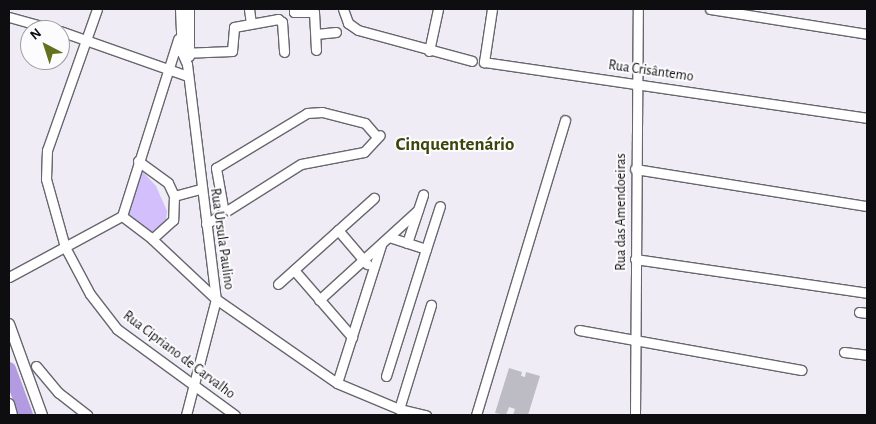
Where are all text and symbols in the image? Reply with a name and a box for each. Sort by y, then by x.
north arrow [20,20,70,70]
text: N [28,26,44,43]
street label: Rua Crisântemo [607,57,695,85]
district label: Cinquentenário [396,134,514,156]
street label: Rua das Amendoeiras [613,153,629,271]
street label: Rua Úrsula Paulino [207,187,237,291]
street label: Rua Cipriano de Carvalho [120,307,238,403]

